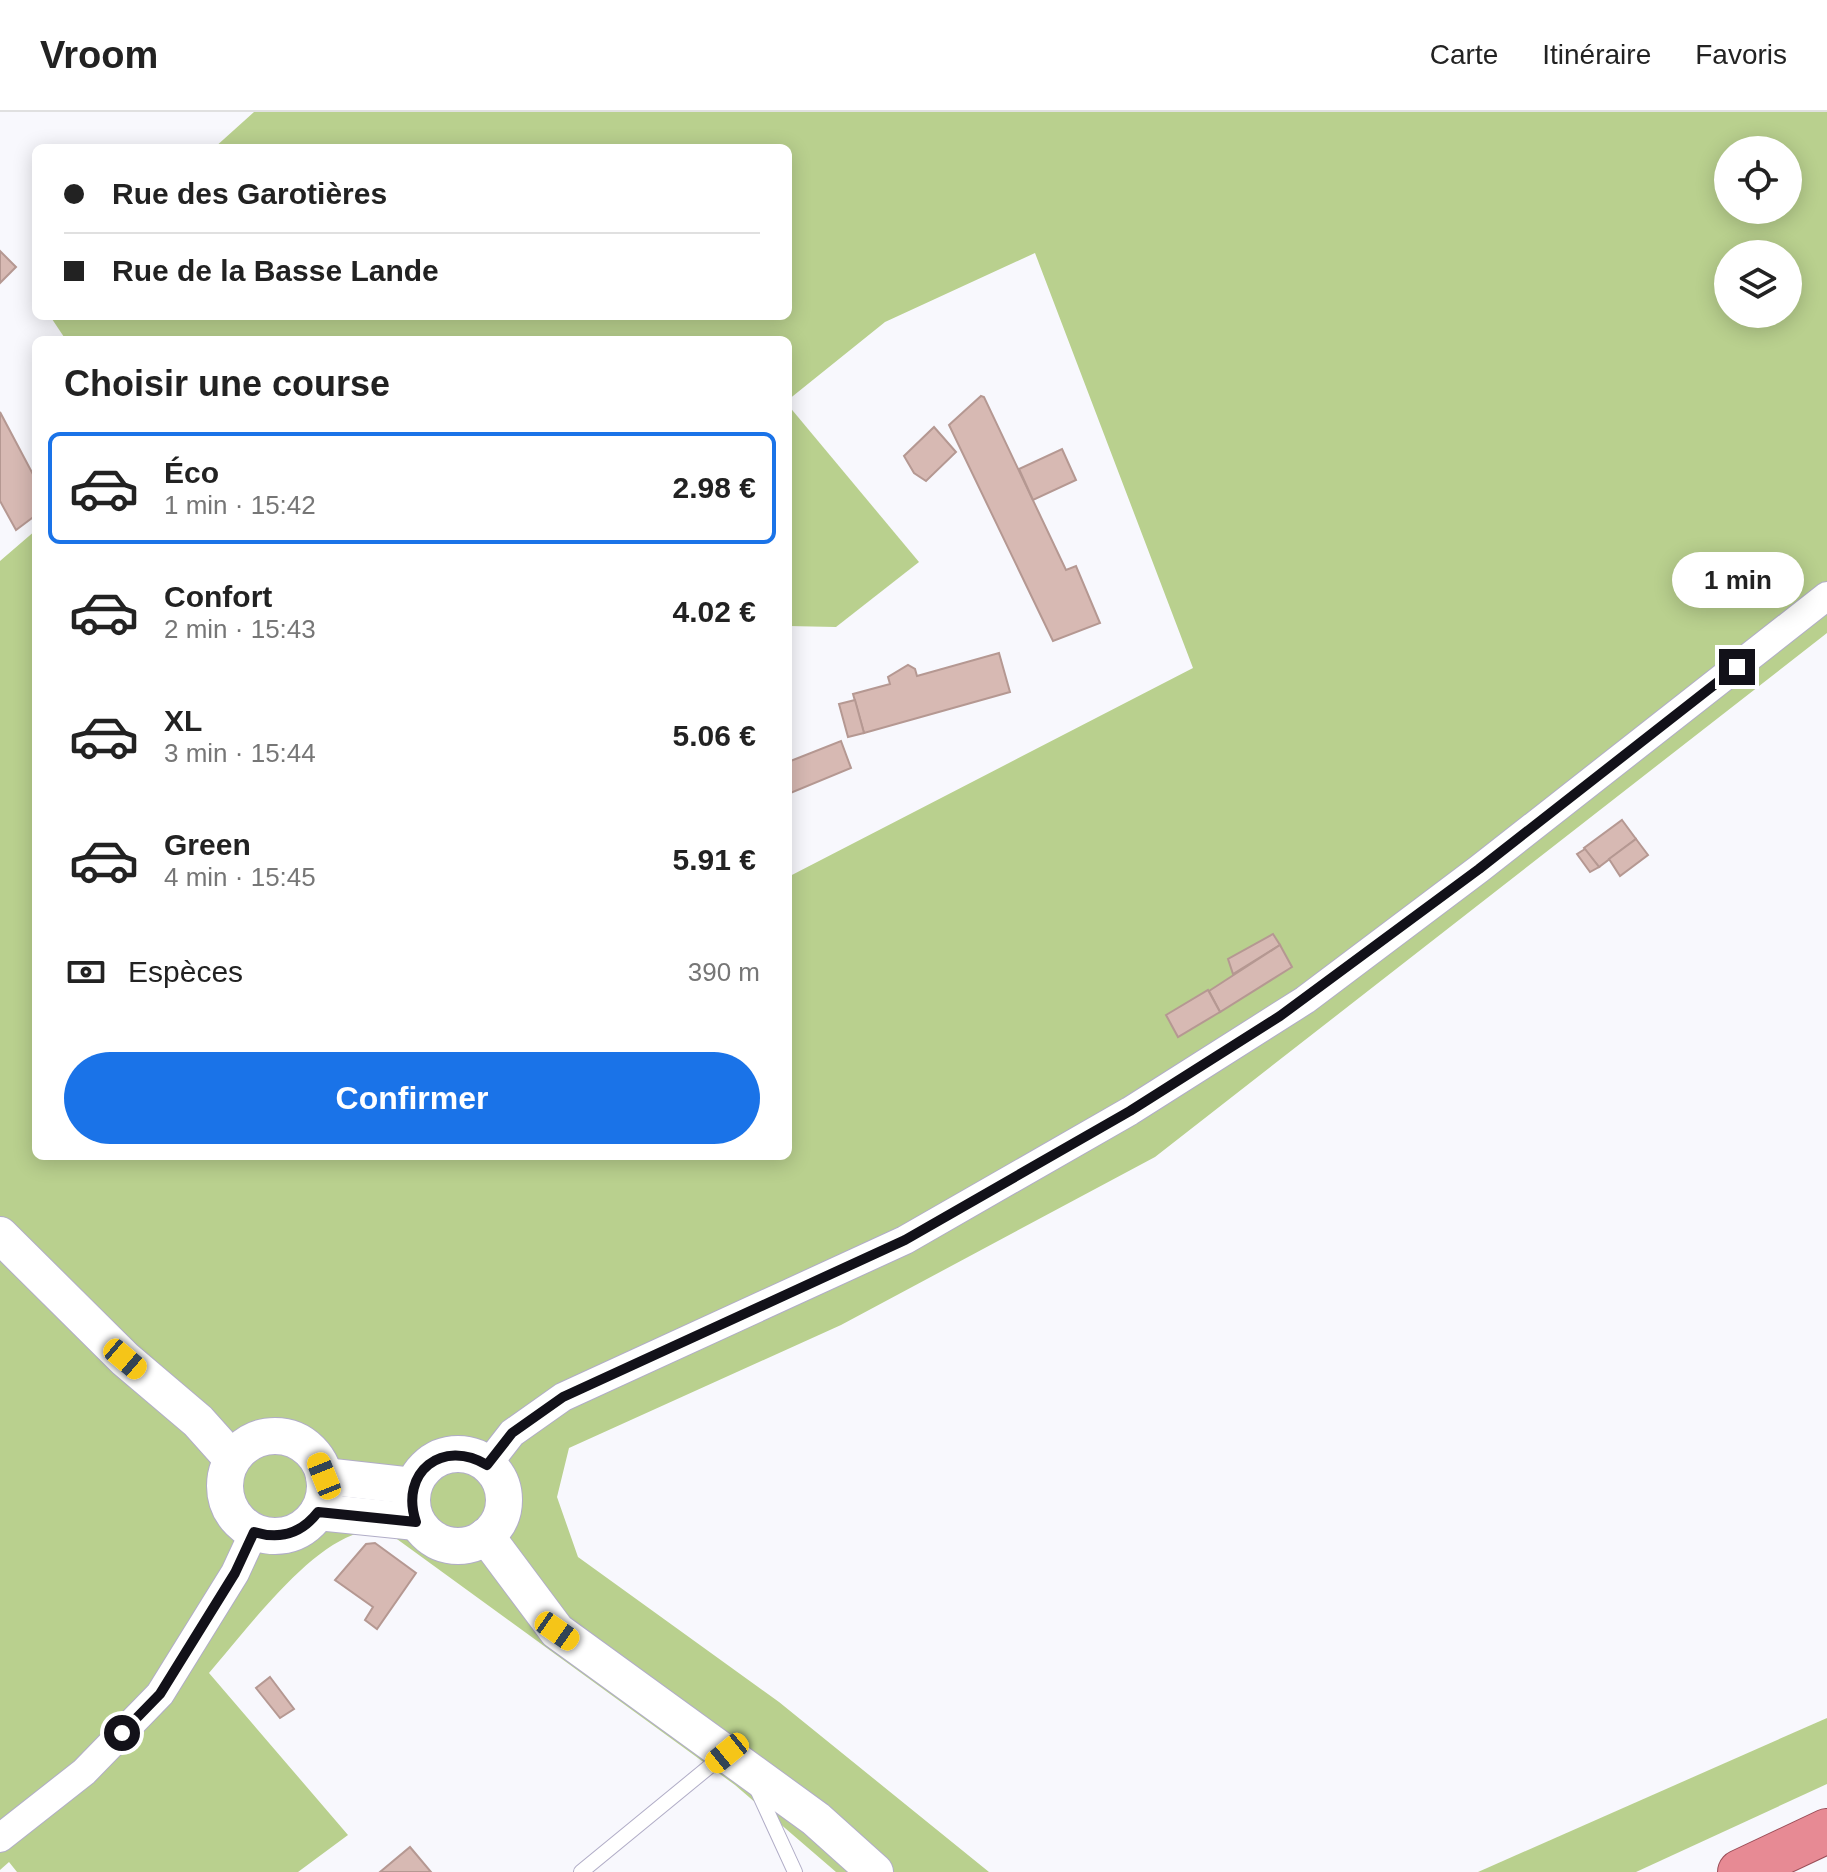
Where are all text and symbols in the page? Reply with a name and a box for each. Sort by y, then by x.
text: Vroom [40,34,158,76]
text: Carte [1430,39,1498,70]
text: Itinéraire [1542,39,1651,70]
text: Favoris [1695,39,1787,70]
map controls [1714,136,1802,328]
button: locate [1714,136,1802,224]
text: Rue des Garotières [112,177,387,210]
button: layers [1714,240,1802,328]
text: Rue de la Basse Lande [112,254,439,287]
text: Choisir une course [64,363,390,404]
icon: car [68,452,140,524]
text: Éco [164,456,219,489]
text: 2.98 € [673,471,756,504]
text: 1 min · 15:42 [164,490,316,520]
callout: 1 min [1671,551,1803,607]
text: 1 min [1704,565,1772,595]
icon: car [68,576,140,648]
text: Confort [164,580,272,613]
text: 4.02 € [673,595,756,628]
text: 2 min · 15:43 [164,614,316,644]
route end [1719,649,1755,685]
icon: car [68,700,140,772]
text: XL [164,704,202,737]
text: 5.06 € [673,719,756,752]
text: 3 min · 15:44 [164,738,316,768]
icon: car [68,824,140,896]
text: Green [164,828,251,861]
text: 5.91 € [673,843,756,876]
text: 4 min · 15:45 [164,862,316,892]
icon: cash [64,950,108,994]
text: Espèces [128,955,243,988]
text: 390 m [688,957,760,987]
button: Confirmer [64,1052,760,1144]
car [99,1334,151,1384]
car [304,1449,344,1503]
car [530,1607,584,1655]
route start [104,1715,140,1751]
car [701,1729,753,1777]

